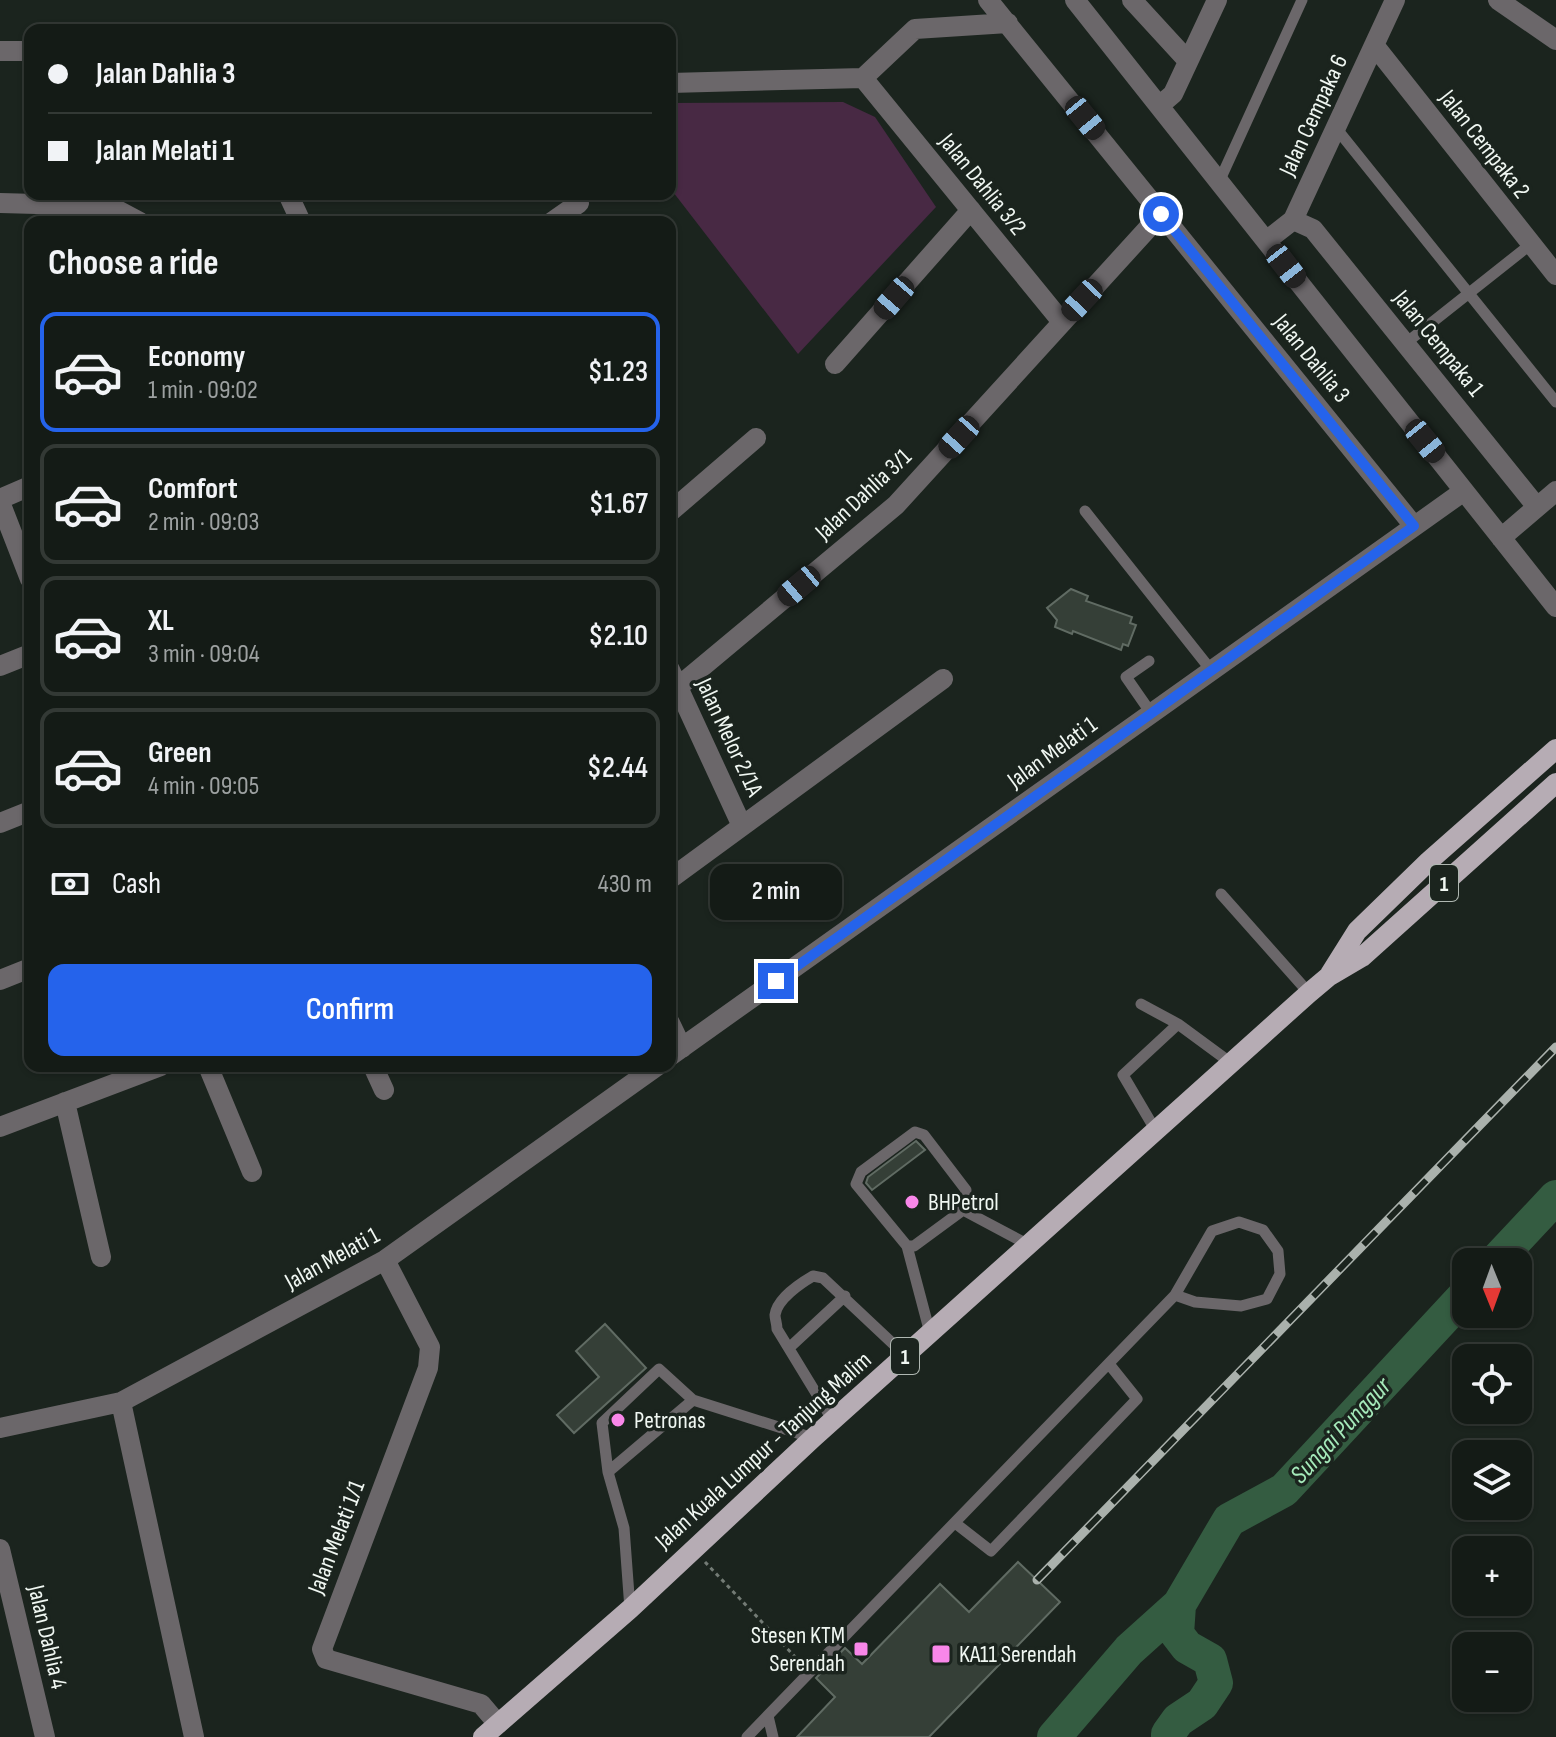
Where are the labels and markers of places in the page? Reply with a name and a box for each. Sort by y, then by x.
place label: BHPetrol [928,1188,999,1217]
marker: BHPetrol [903,1193,921,1211]
place label: Petronas [634,1406,706,1435]
marker: Petronas [609,1411,627,1429]
place label: Stesen KTM Serendah [751,1621,845,1678]
marker: Stesen KTM Serendah [852,1640,870,1658]
place label: KA11 Serendah [959,1640,1077,1669]
marker: KA11 Serendah [930,1643,952,1665]

